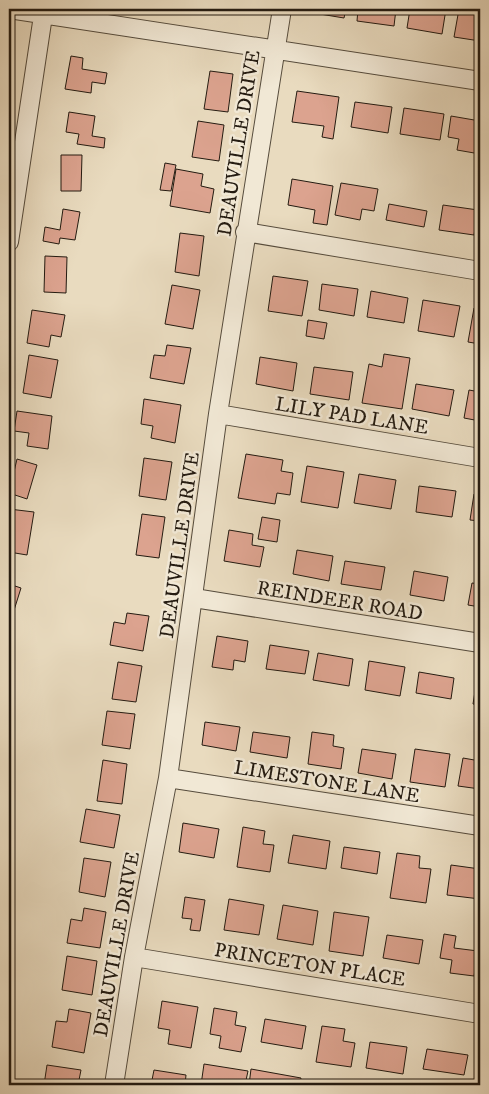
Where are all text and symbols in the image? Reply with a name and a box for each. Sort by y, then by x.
street label: DEAUVILLE DRIVE [212,48,267,238]
street label: LILY PAD LANE [274,392,430,441]
street label: DEAUVILLE DRIVE [155,450,206,640]
street label: REINDEER ROAD [255,576,425,627]
street label: LIMESTONE LANE [232,755,421,810]
street label: DEAUVILLE DRIVE [89,850,146,1039]
street label: PRINCETON PLACE [212,938,407,993]

